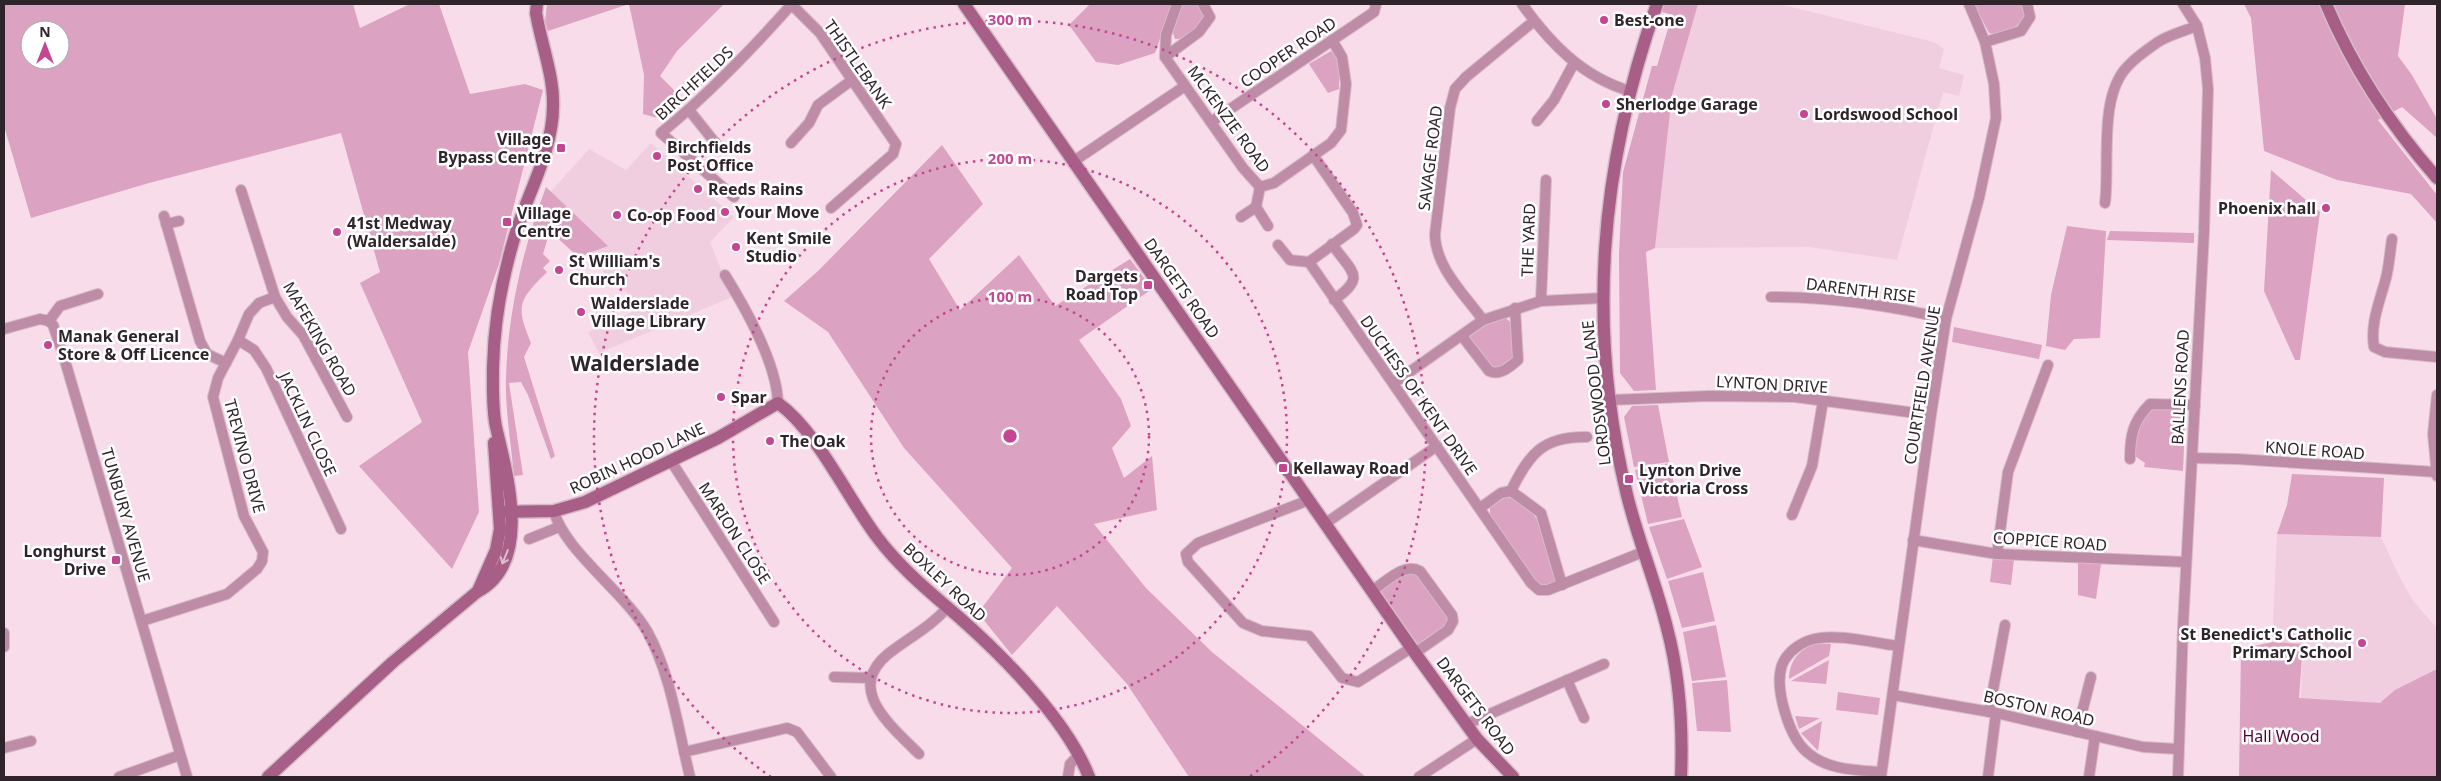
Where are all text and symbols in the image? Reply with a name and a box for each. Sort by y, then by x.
text: 300 m [988,9,1032,29]
place label: Best-one [1614,9,1684,31]
street label: COOPER ROAD [1236,12,1340,92]
marker: Best-one [1598,14,1610,26]
street label: THISTLEBANK [819,15,897,113]
north arrow [20,20,70,70]
text: N [39,22,51,41]
street label: BIRCHFIELDS [650,41,738,125]
street label: MCKENZIE ROAD [1183,61,1275,177]
place label: Sherlodge Garage [1616,93,1758,115]
marker: Sherlodge Garage [1600,98,1612,110]
place label: Lordswood School [1814,103,1958,125]
street label: SAVAGE ROAD [1413,104,1447,212]
marker: Lordswood School [1798,108,1810,120]
place label: Village Bypass Centre [438,128,551,168]
place label: Birchfields Post Office [667,136,754,176]
marker: Village Bypass Centre [555,142,567,154]
text: 200 m [988,148,1032,168]
marker: Birchfields Post Office [651,150,663,162]
place label: Reeds Rains [708,178,803,200]
marker: Reeds Rains [692,183,704,195]
place label: Phoenix hall [2218,197,2316,219]
place label: Your Move [735,201,819,223]
place label: Village Centre [517,202,571,242]
marker: Phoenix hall [2320,202,2332,214]
street label: THE YARD [1516,203,1540,277]
place label: Co-op Food [627,204,716,226]
marker: Your Move [719,206,731,218]
marker: Co-op Food [611,209,623,221]
place label: 41st Medway (Waldersalde) [347,212,456,252]
marker: Village Centre [501,216,513,228]
marker: 41st Medway (Waldersalde) [331,226,343,238]
place label: Kent Smile Studio [746,227,831,267]
street label: DARGETS ROAD [1139,233,1225,343]
marker: Kent Smile Studio [730,241,742,253]
place label: St William's Church [569,250,660,290]
marker: St William's Church [553,264,565,276]
place label: Dargets Road Top [1065,265,1138,305]
street label: DARENTH RISE [1805,272,1917,308]
street label: MAFEKING ROAD [278,278,362,400]
marker: Dargets Road Top [1142,279,1154,291]
text: 100 m [988,286,1032,306]
place label: Walderslade Village Library [591,292,707,332]
street label: COURTFIELD AVENUE [1899,304,1945,466]
marker: Walderslade Village Library [575,306,587,318]
street label: DUCHESS OF KENT DRIVE [1355,311,1483,479]
street label: LORDSWOOD LANE [1576,319,1616,467]
place label: Manak General Store & Off Licence [58,325,209,365]
street label: BALLENS ROAD [2166,329,2194,445]
marker: Manak General Store & Off Licence [42,339,54,351]
district label: Walderslade [570,349,700,377]
street label: JACKLIN CLOSE [273,366,342,480]
street label: LYNTON DRIVE [1715,370,1829,398]
place label: Spar [731,386,767,408]
marker: Spar [715,391,727,403]
street label: TREVINO DRIVE [219,397,271,515]
street label: ROBIN HOOD LANE [566,417,708,499]
centre of rings [1001,427,1019,445]
place label: The Oak [780,430,846,452]
marker: The Oak [764,435,776,447]
street label: KNOLE ROAD [2264,436,2366,464]
street label: TUNBURY AVENUE [96,445,156,585]
place label: Kellaway Road [1293,457,1409,479]
place label: Lynton Drive Victoria Cross [1639,459,1748,499]
marker: Kellaway Road [1277,462,1289,474]
marker: Lynton Drive Victoria Cross [1623,473,1635,485]
street label: MARION CLOSE [694,478,776,588]
street label: COPPICE ROAD [1992,526,2108,556]
street label: BOXLEY ROAD [899,538,991,626]
place label: Longhurst Drive [24,540,106,580]
one-way arrow [499,549,509,564]
marker: Longhurst Drive [110,554,122,566]
place label: St Benedict's Catholic Primary School [2181,623,2352,663]
marker: St Benedict's Catholic Primary School [2356,637,2368,649]
street label: DARGETS ROAD [1432,652,1520,760]
street label: BOSTON ROAD [1981,685,2097,731]
park label: Hall Wood [2242,725,2320,747]

